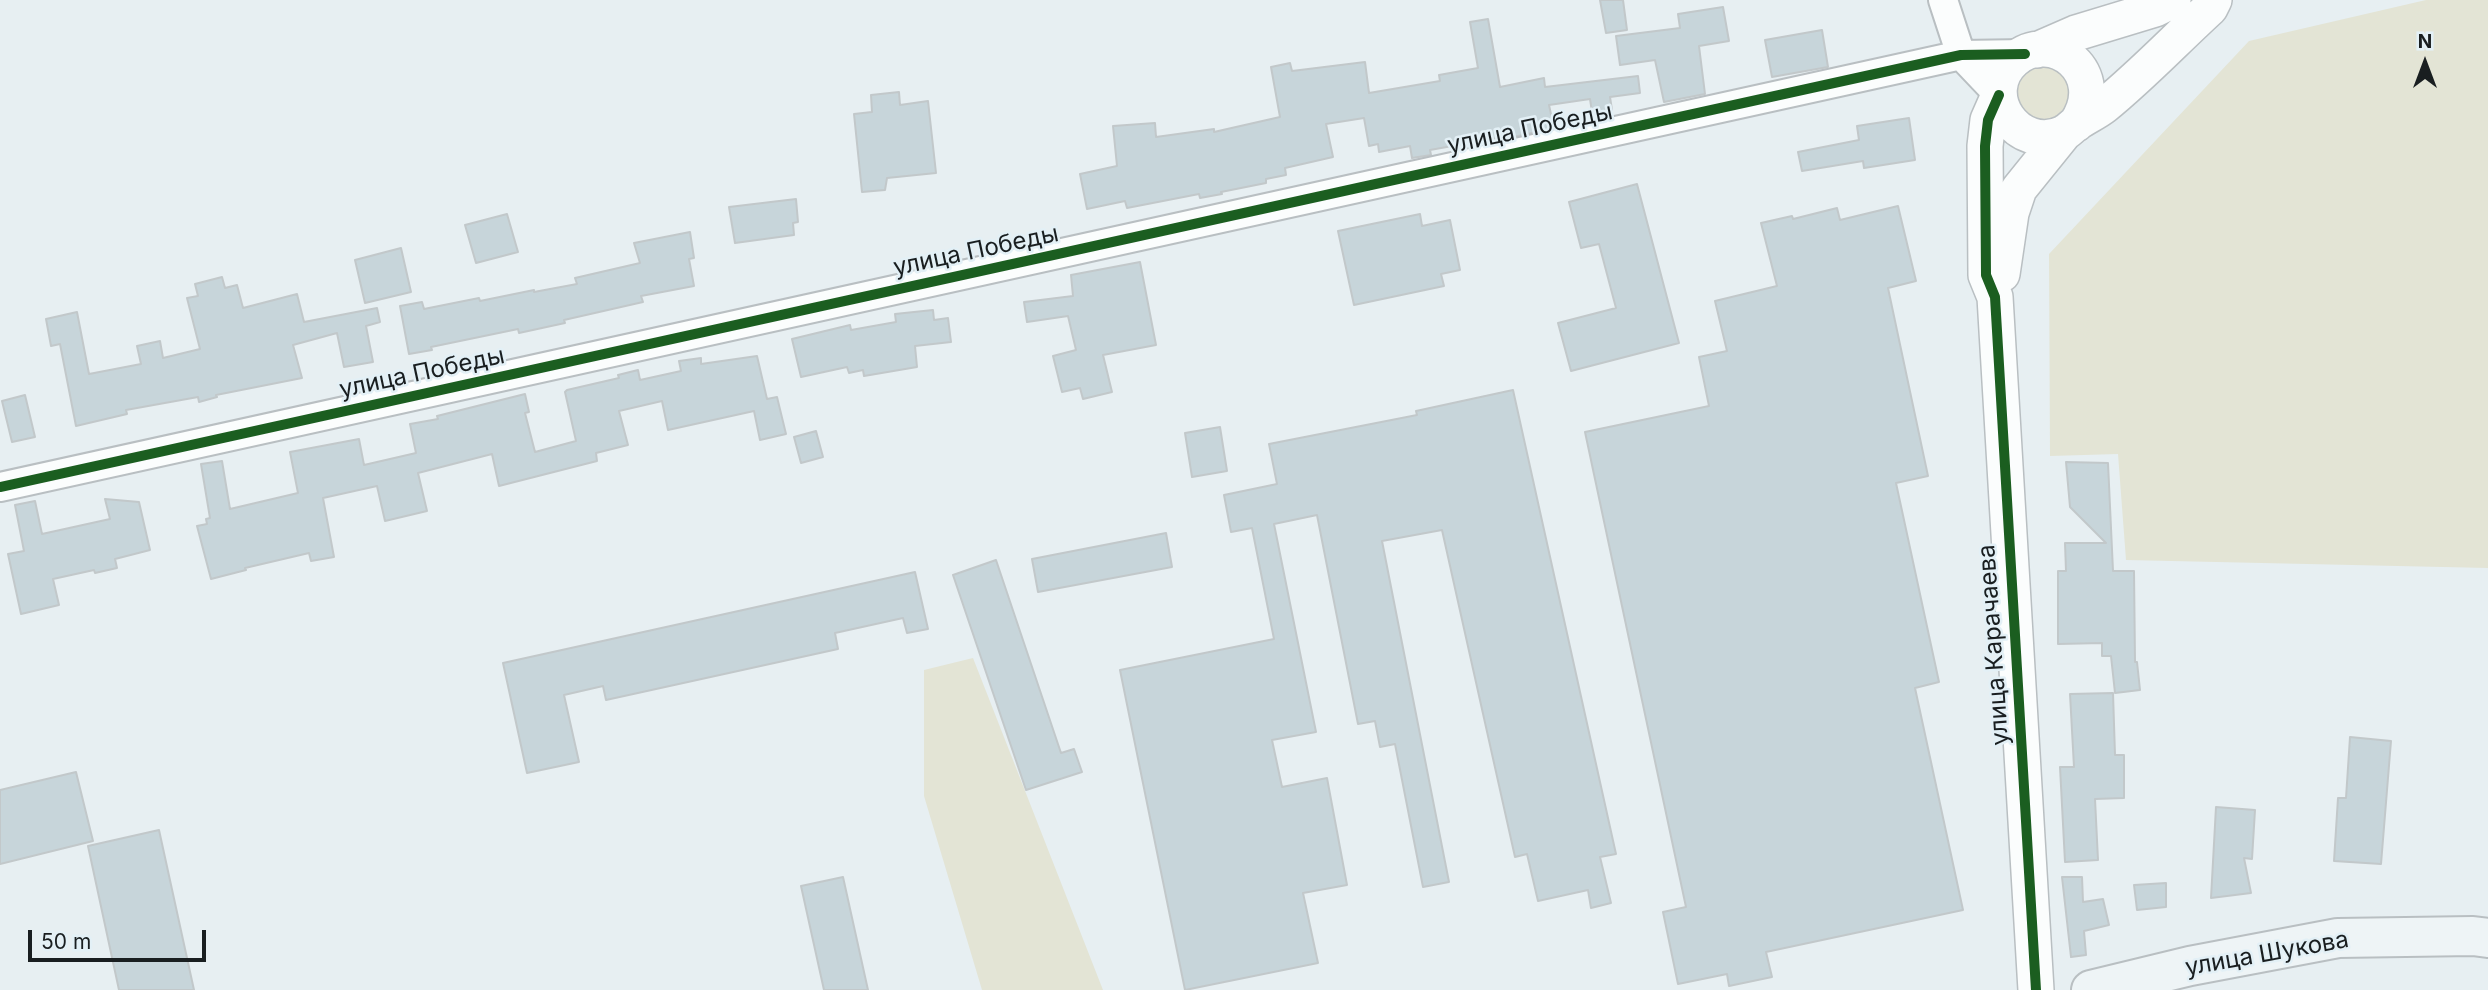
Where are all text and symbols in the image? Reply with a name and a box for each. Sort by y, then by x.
north arrow [2390,28,2460,98]
text: N [2418,30,2432,53]
street label: улица Победы [1445,97,1615,161]
street label: улица Победы [891,219,1061,283]
street label: улица Победы [337,341,507,405]
street label: улица Карачаева [1973,544,2015,746]
scale bar [32,916,210,960]
street label: улица Шукова [2183,925,2351,983]
text: 50 m [41,929,91,954]

